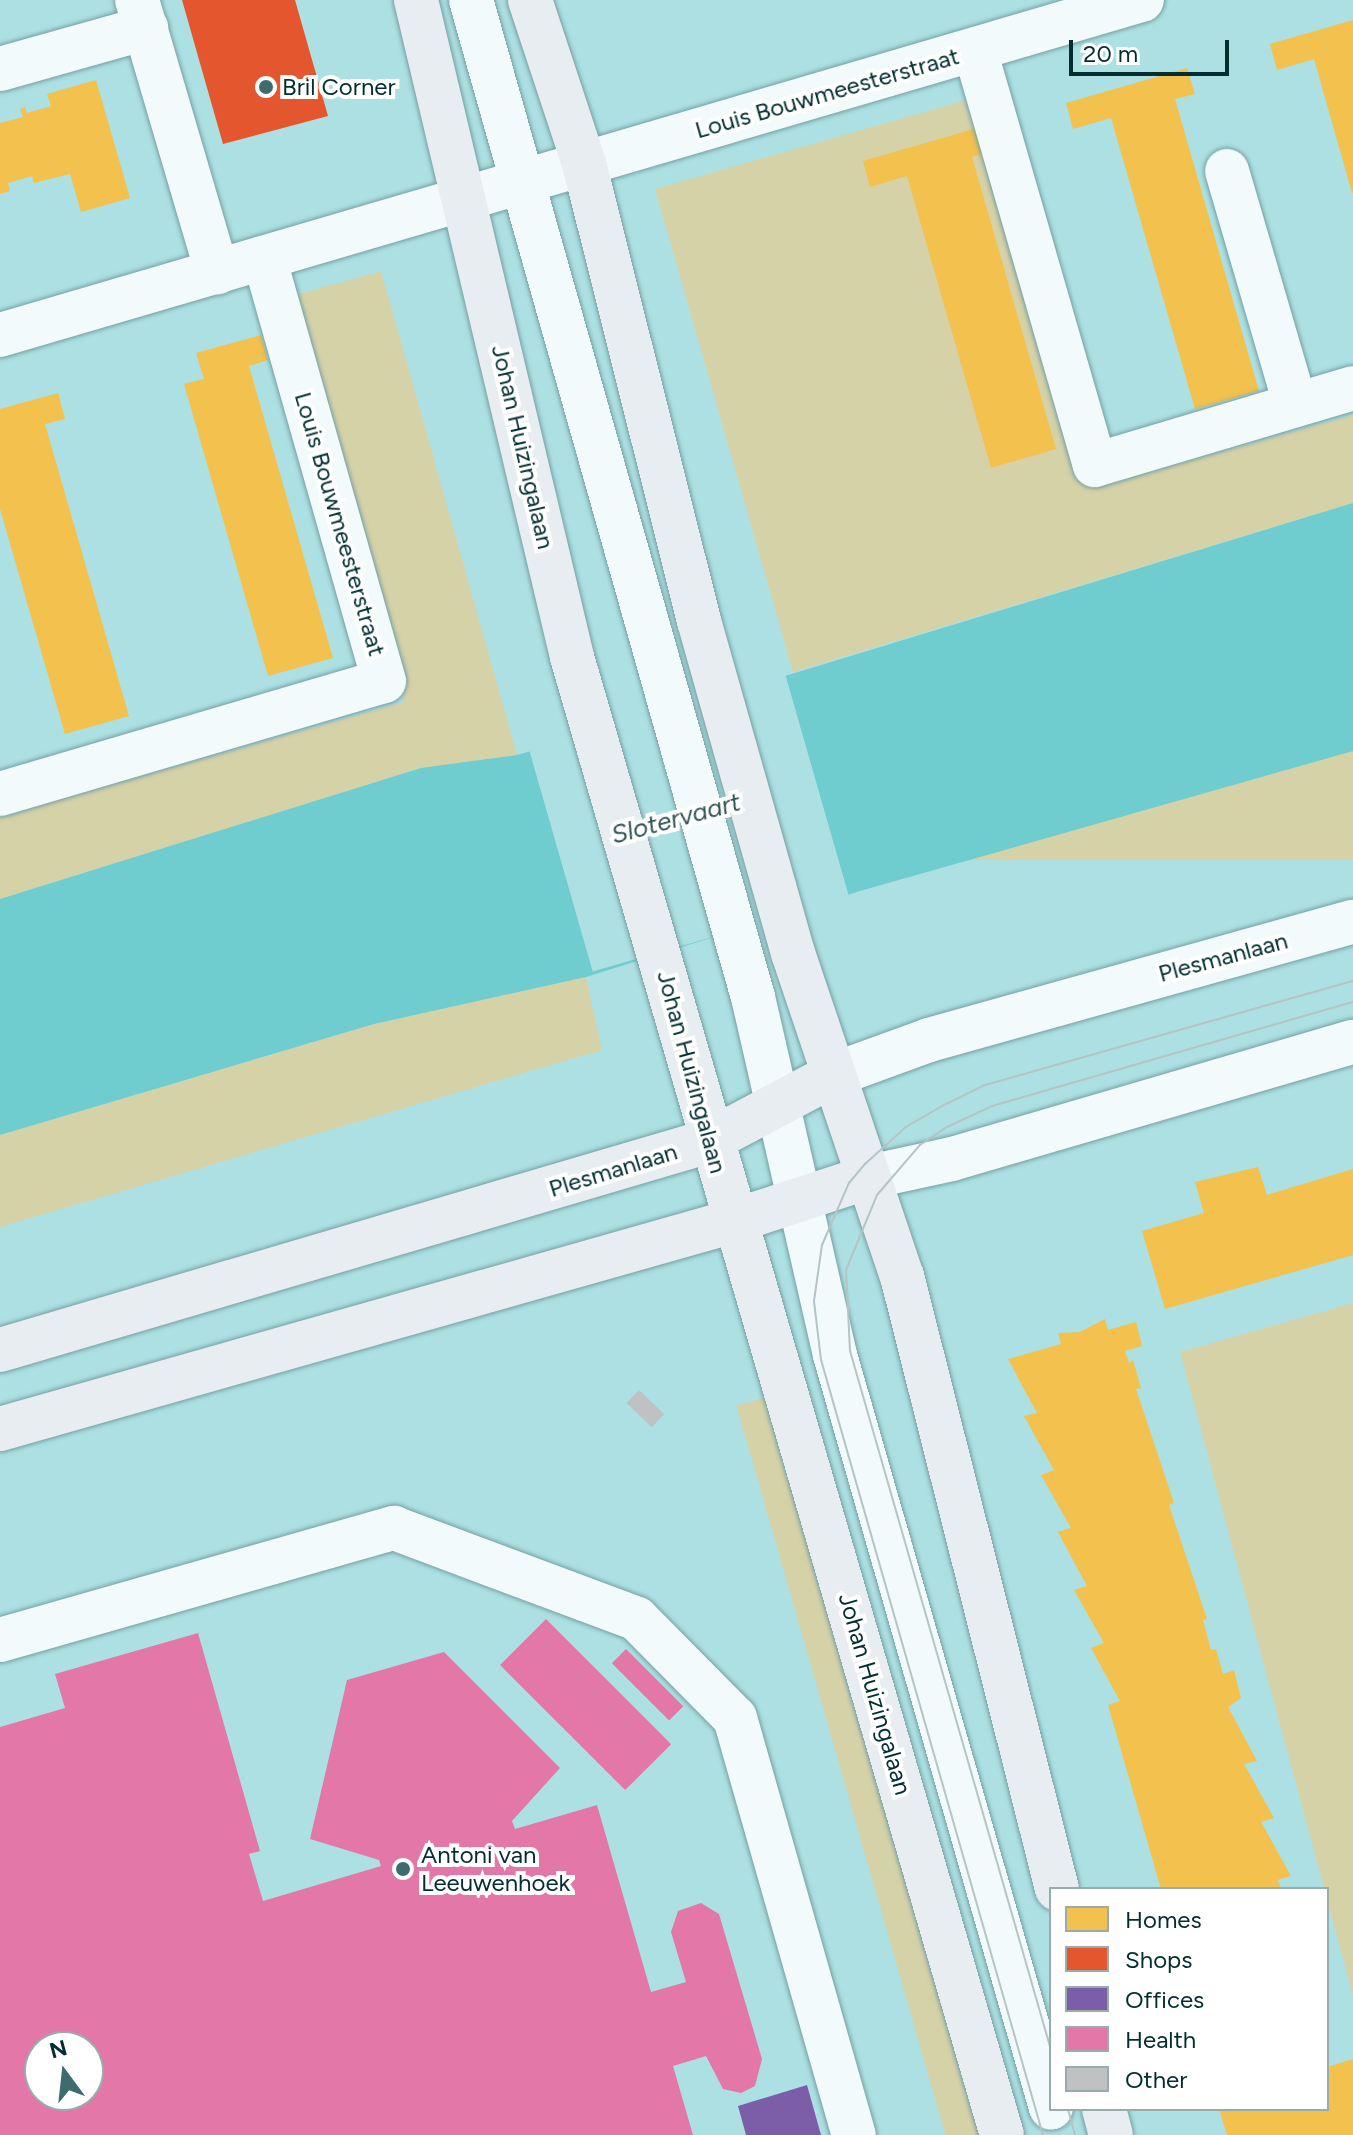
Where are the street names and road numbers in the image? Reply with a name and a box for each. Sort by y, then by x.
street label: Louis Bouwmeesterstraat [692,42,962,144]
street label: Johan Huizingalaan [486,342,560,552]
street label: Louis Bouwmeesterstraat [289,389,391,659]
street label: Plesmanlaan [1155,926,1291,988]
street label: Johan Huizingalaan [651,968,733,1176]
street label: Plesmanlaan [545,1137,681,1203]
street label: Johan Huizingalaan [832,1590,918,1798]

